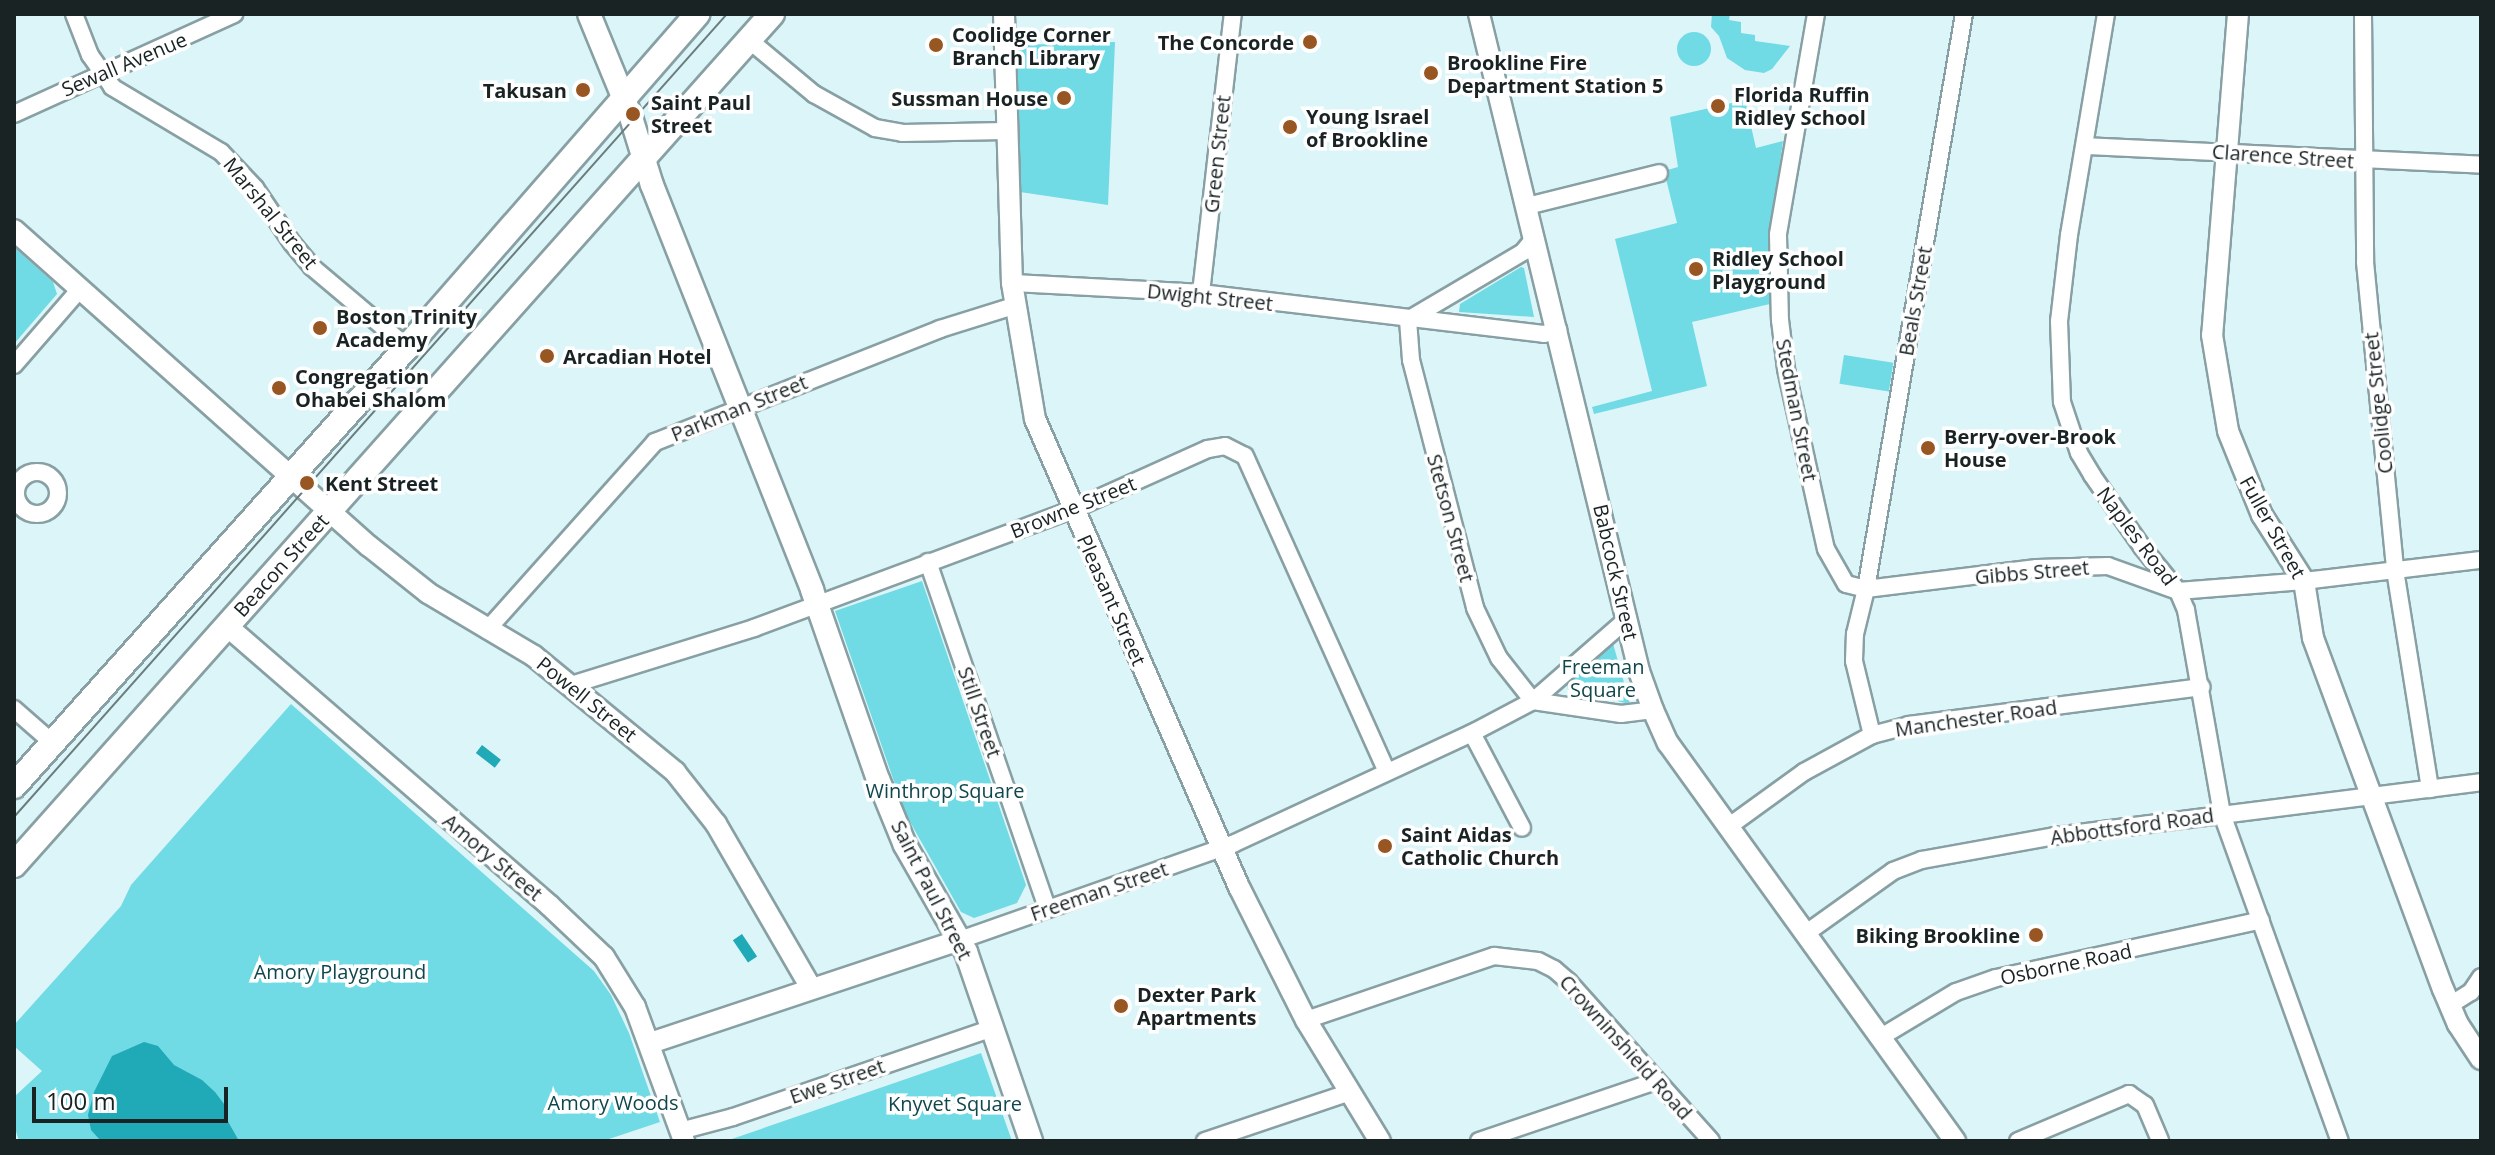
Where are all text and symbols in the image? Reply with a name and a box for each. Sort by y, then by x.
place label: Coolidge Corner Branch Library [952,22,1111,69]
street label: Sewall Avenue [58,27,190,101]
place label: The Concorde [1158,30,1294,54]
marker: The Concorde [1301,33,1319,51]
marker: Coolidge Corner Branch Library [927,36,945,54]
place label: Brookline Fire Department Station 5 [1447,50,1663,97]
marker: Brookline Fire Department Station 5 [1422,64,1440,82]
place label: Takusan [483,78,567,102]
marker: Takusan [574,81,592,99]
place label: Florida Ruffin Ridley School [1734,82,1870,129]
place label: Sussman House [891,86,1048,110]
marker: Sussman House [1055,89,1073,107]
place label: Saint Paul Street [651,90,751,137]
street label: Green Street [1199,94,1235,214]
marker: Florida Ruffin Ridley School [1709,97,1727,115]
marker: Saint Paul Street [622,103,644,125]
place label: Young Israel of Brookline [1306,104,1429,151]
marker: Young Israel of Brookline [1281,118,1299,136]
street label: Clarence Street [2211,139,2355,173]
street label: Marshal Street [219,152,323,274]
street label: Beals Street [1894,244,1936,358]
place label: Ridley School Playground [1712,246,1844,293]
marker: Ridley School Playground [1687,260,1705,278]
street label: Dwight Street [1146,278,1274,316]
place label: Boston Trinity Academy [336,304,477,351]
marker: Boston Trinity Academy [311,319,329,337]
street label: Coolidge Street [2359,331,2397,475]
street label: Stedman Street [1771,337,1823,483]
place label: Arcadian Hotel [563,344,712,368]
marker: Arcadian Hotel [538,347,556,365]
place label: Congregation Ohabei Shalom [295,364,446,411]
street label: Parkman Street [667,370,811,446]
marker: Congregation Ohabei Shalom [270,379,288,397]
place label: Berry-over-Brook House [1944,424,2116,471]
marker: Berry-over-Brook House [1919,439,1937,457]
street label: Stetson Street [1422,451,1480,585]
place label: Kent Street [325,471,438,495]
street label: Browne Street [1007,471,1139,543]
marker: Kent Street [296,472,318,494]
street label: Fuller Street [2235,472,2311,582]
street label: Naples Road [2092,482,2182,590]
street label: Babcock Street [1589,502,1643,642]
street label: Beacon Street [229,509,333,621]
street label: Pleasant Street [1072,531,1152,669]
street label: Gibbs Street [1974,555,2090,589]
street label: Powell Street [532,651,642,747]
park label: Freeman Square [1562,654,1644,701]
street label: Still Street [953,664,1007,760]
street label: Manchester Road [1893,695,2059,741]
park label: Winthrop Square [866,778,1024,802]
street label: Abbottsford Road [2049,803,2215,849]
street label: Amory Street [438,808,548,906]
street label: Saint Paul Street [887,816,977,964]
place label: Saint Aidas Catholic Church [1401,822,1559,869]
marker: Saint Aidas Catholic Church [1376,837,1394,855]
street label: Freeman Street [1027,856,1171,926]
place label: Biking Brookline [1855,923,2020,947]
marker: Biking Brookline [2027,926,2045,944]
street label: Osborne Road [1998,938,2134,990]
park label: Amory Playground [254,959,426,983]
street label: Crowninshield Road [1555,970,1697,1124]
place label: Dexter Park Apartments [1137,982,1257,1029]
marker: Dexter Park Apartments [1112,997,1130,1015]
street label: Ewe Street [786,1054,888,1108]
scale bar [36,1071,232,1121]
text: 100 m [46,1084,116,1117]
park label: Amory Woods [548,1090,678,1114]
park label: Knyvet Square [888,1091,1022,1115]

